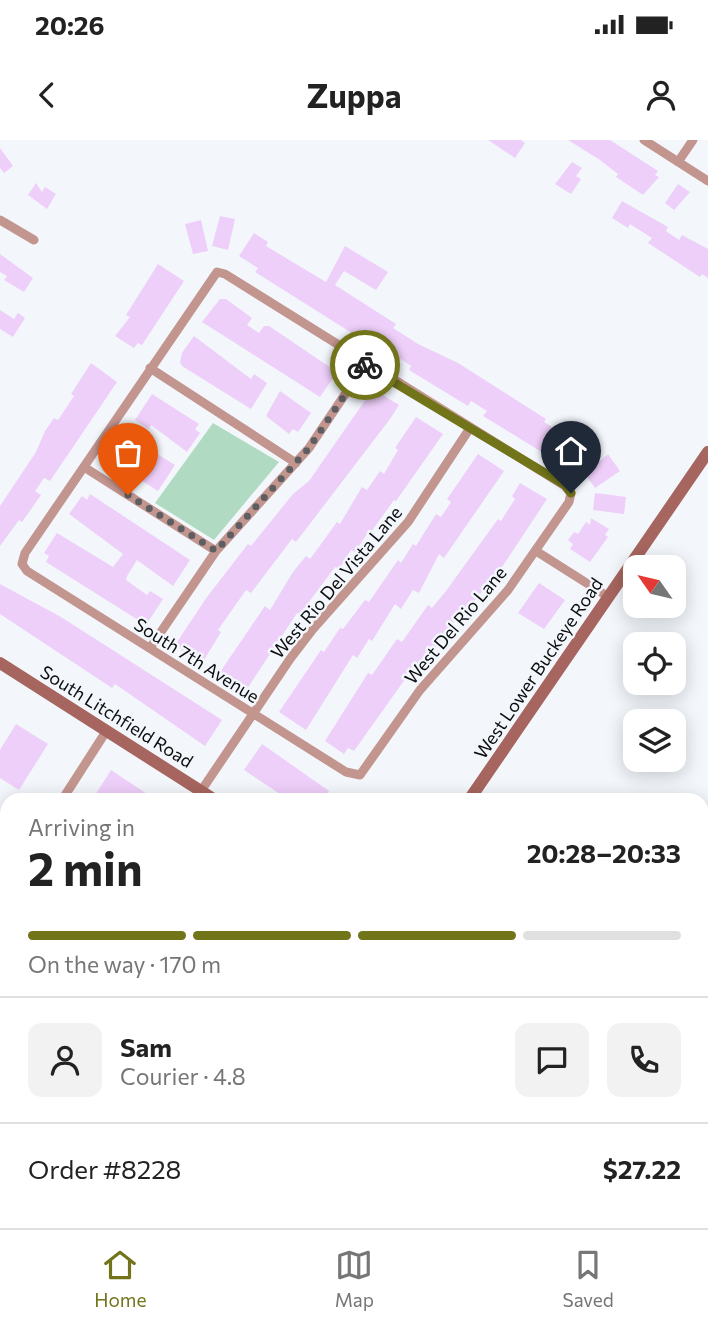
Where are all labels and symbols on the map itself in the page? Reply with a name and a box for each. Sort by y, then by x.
courier [330,330,400,400]
pin [541,421,601,493]
pin [98,423,158,495]
street label: West Rio Del Vista Lane [266,501,406,663]
north arrow [623,555,686,618]
street label: West Del Rio Lane [399,562,511,688]
street label: West Lower Buckeye Road [469,573,607,763]
street label: South 7th Avenue [130,613,264,707]
street label: South Litchfield Road [37,660,197,772]

